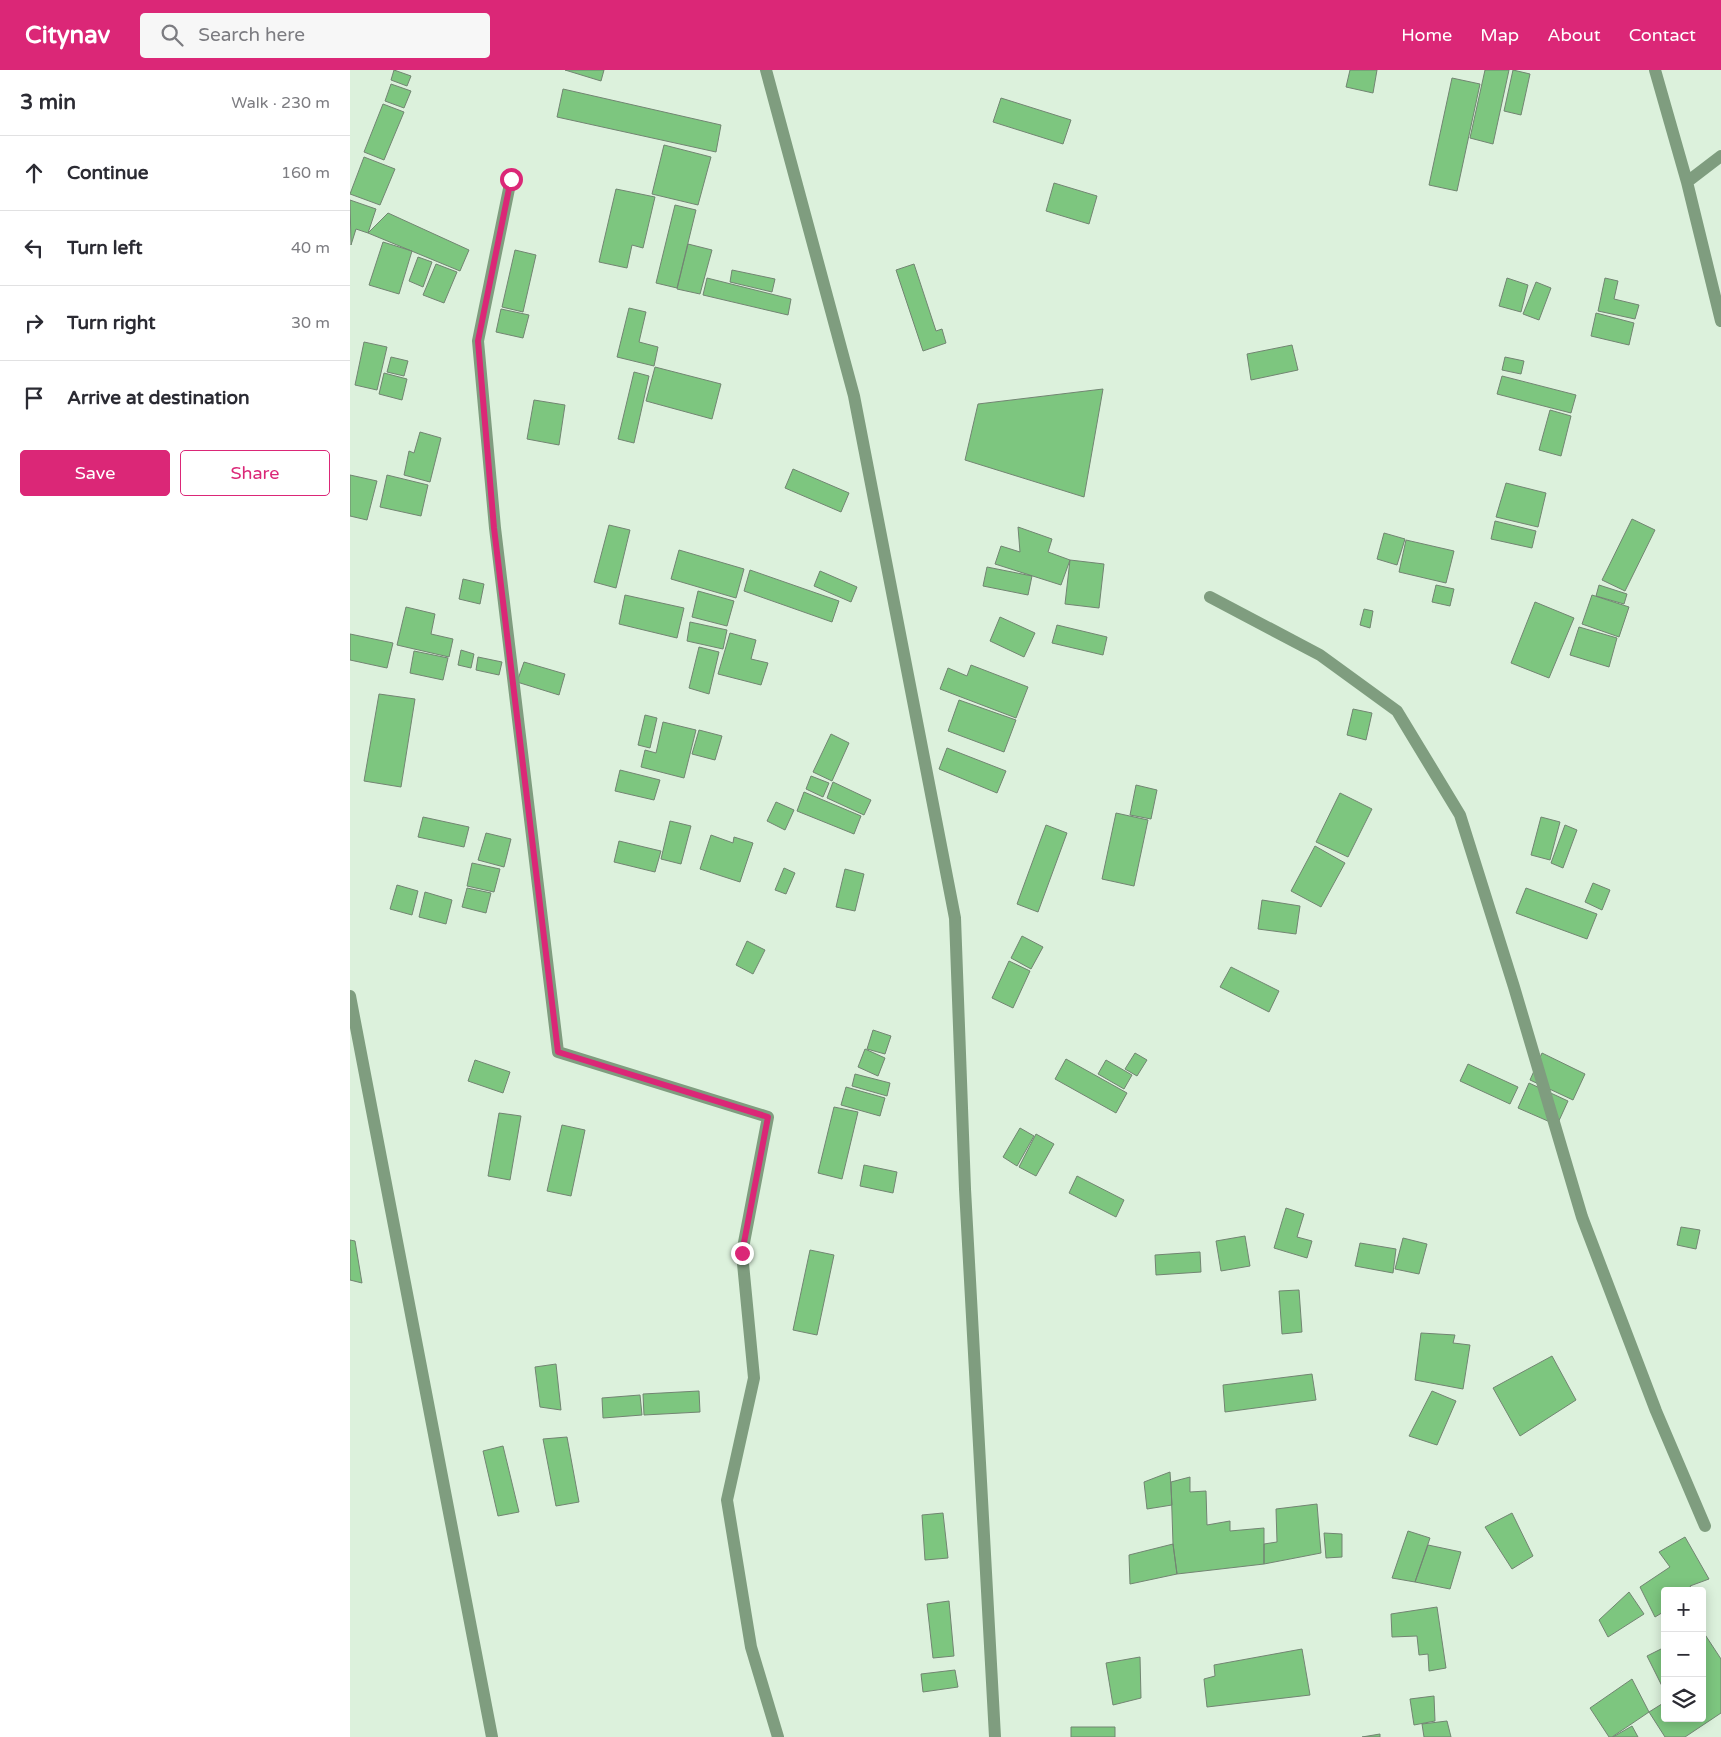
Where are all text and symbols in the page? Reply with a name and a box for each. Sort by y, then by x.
search box [140,13,490,58]
text: Citynav [25,21,110,50]
icon: search [158,21,186,49]
text: Search here [198,24,305,46]
text: Home [1401,24,1452,46]
text: Map [1480,24,1519,46]
text: About [1547,24,1601,46]
text: Contact [1629,24,1696,46]
text: 3 min [20,90,76,115]
text: Walk · 230 m [231,93,330,113]
icon: ahead [20,159,48,187]
text: Continue [67,162,149,184]
text: 160 m [281,163,330,183]
route start [500,168,523,191]
icon: left [20,234,48,262]
text: Turn left [67,237,143,259]
text: 40 m [291,238,330,258]
icon: right [20,309,48,337]
text: Turn right [67,312,155,334]
text: 30 m [291,313,330,333]
icon: arrive [20,384,48,412]
text: Arrive at destination [67,387,250,409]
button: Save [20,450,170,496]
button: Share [180,450,330,496]
route end [731,1242,754,1265]
map controls [1661,1587,1706,1722]
button: + [1661,1587,1706,1632]
button: − [1661,1632,1706,1677]
button: layers [1661,1677,1706,1722]

